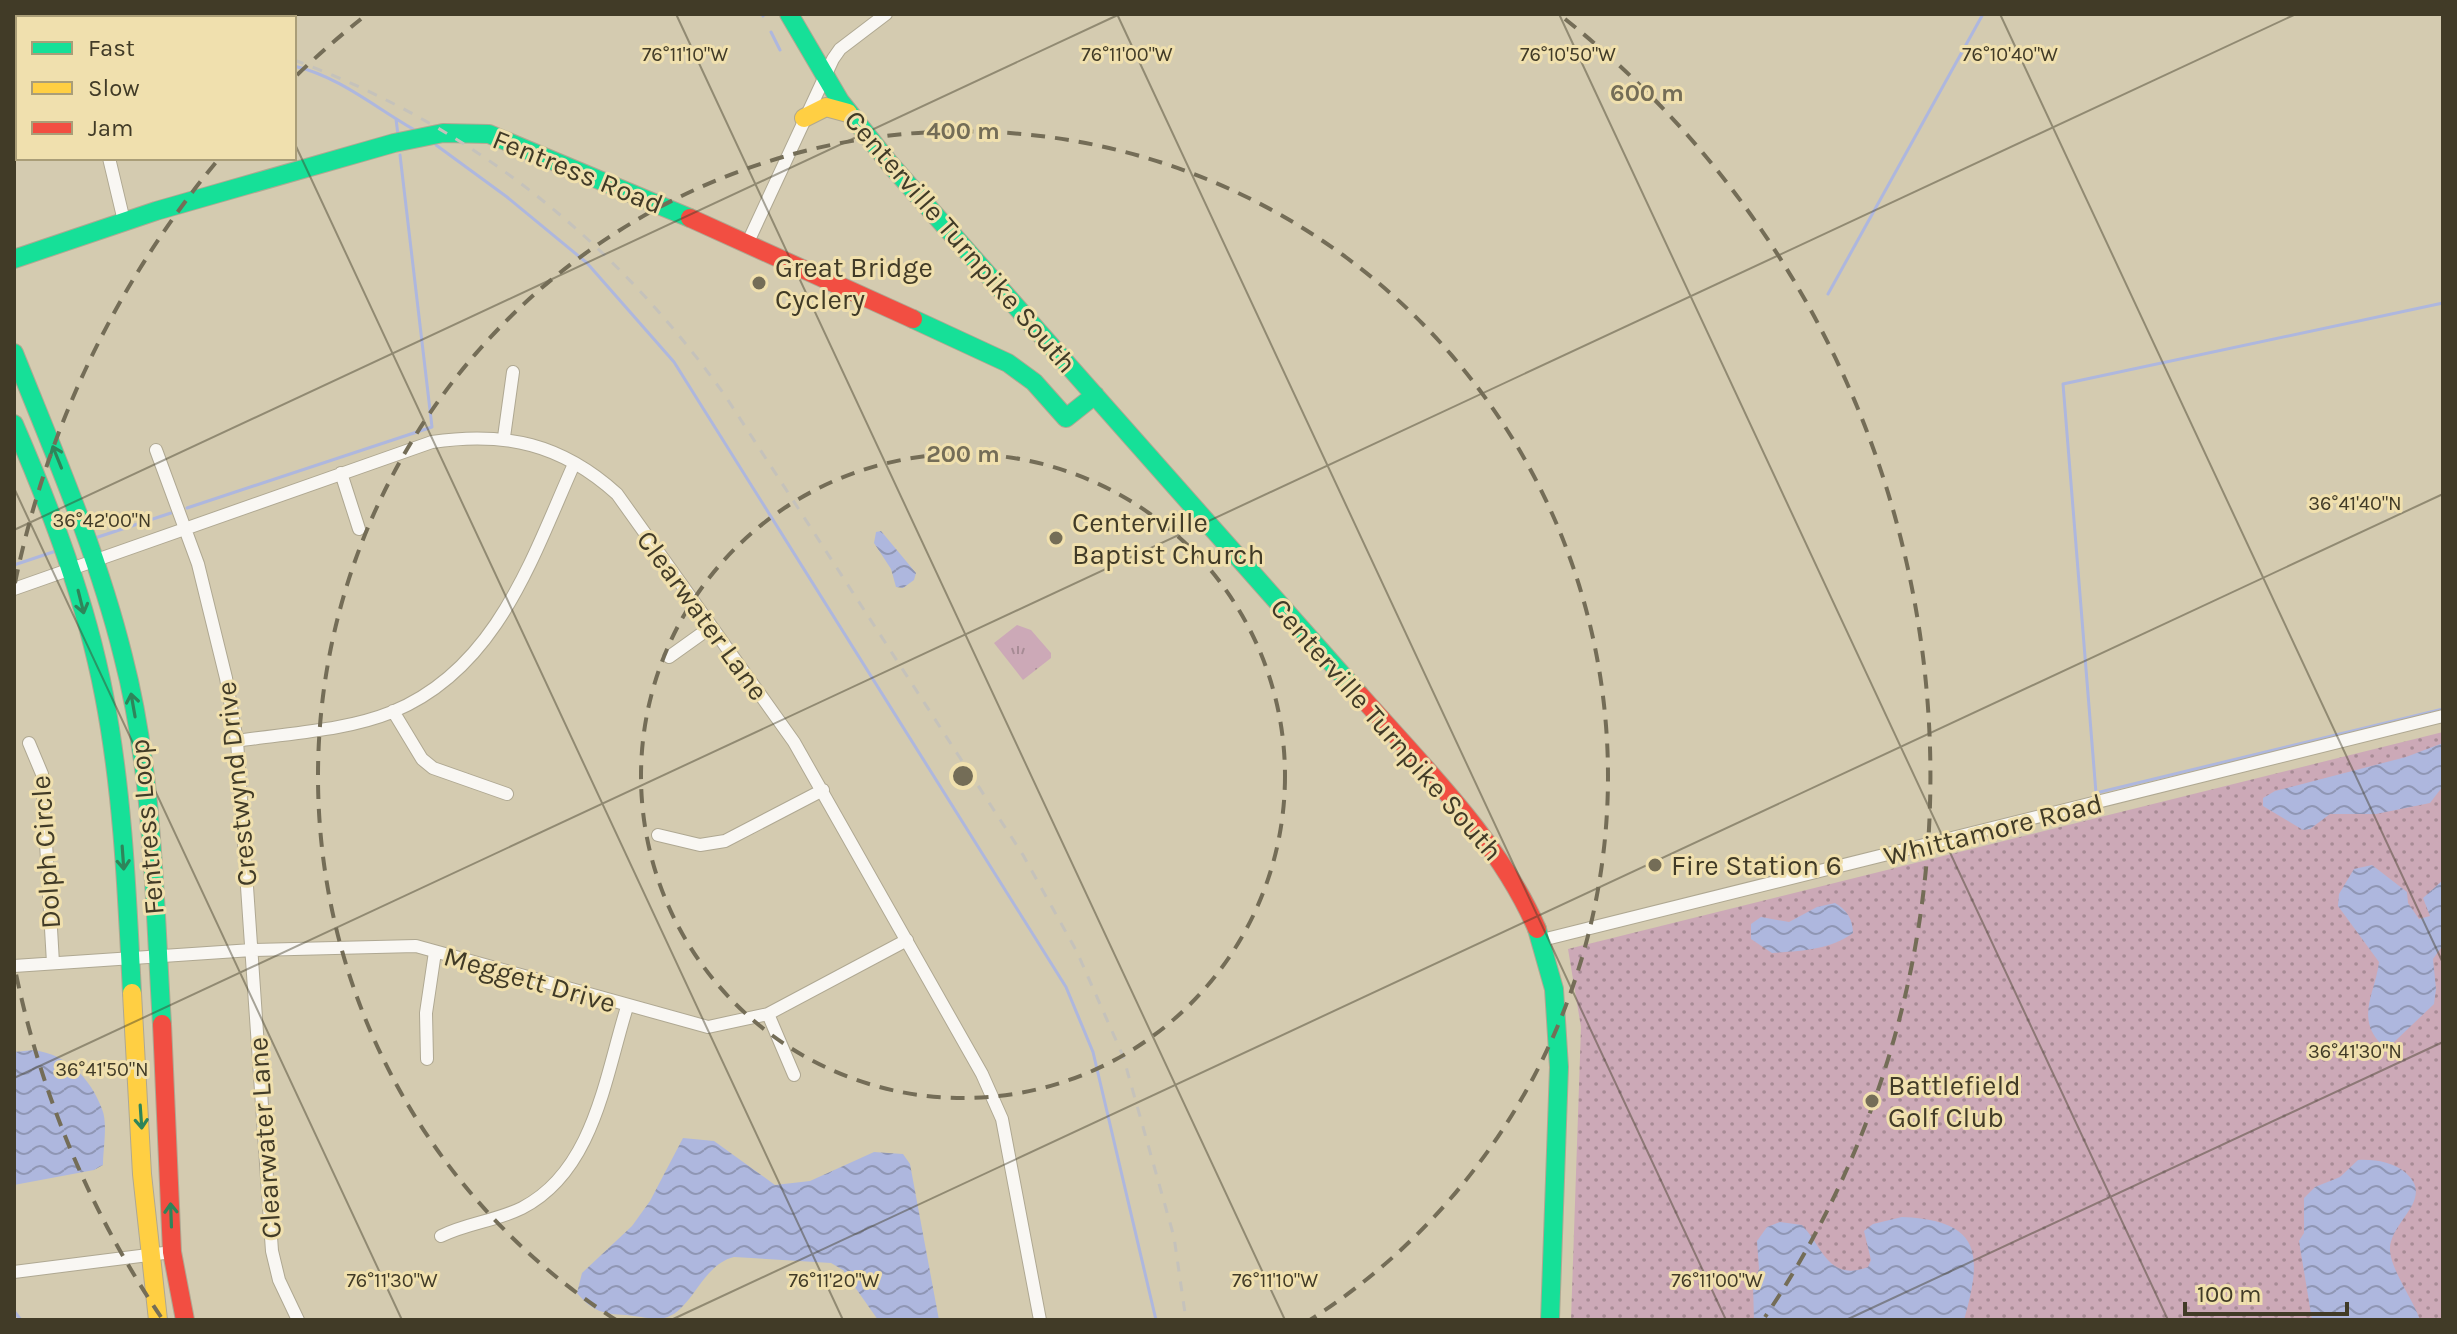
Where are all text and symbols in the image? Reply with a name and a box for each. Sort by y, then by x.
legend [16,16,296,160]
text: Fast [88,34,135,62]
text: 76°11'10"W [642,43,728,66]
text: 76°11'00"W [1081,43,1173,66]
text: 76°10'50"W [1520,43,1616,66]
text: 76°10'40"W [1962,43,2058,66]
text: Slow [88,74,140,102]
text: 600 m [1610,79,1684,107]
street label: Centerville Turnpike South [838,103,1084,379]
text: Jam [88,114,133,142]
text: 400 m [926,117,1000,145]
street label: Fentress Road [488,122,668,221]
place label: Great Bridge Cyclery [775,251,933,316]
marker: Great Bridge Cyclery [750,274,768,292]
text: 200 m [926,440,1000,468]
one-way arrow [49,445,63,470]
text: 36°41'40"N [2308,492,2402,515]
place label: Centerville Baptist Church [1072,506,1264,571]
text: 36°42'00"N [52,509,152,532]
street label: Clearwater Lane [630,524,775,707]
marker: Centerville Baptist Church [1047,529,1065,547]
one-way arrow [74,588,89,614]
street label: Centerville Turnpike South [1264,591,1510,867]
street label: Crestwynd Drive [209,680,264,888]
one-way arrow [124,693,139,718]
street label: Fentress Loop [122,738,171,916]
centre of rings [949,762,977,790]
street label: Dolph Circle [24,774,67,930]
street label: Whittamore Road [1881,786,2106,873]
one-way arrow [116,844,131,871]
place label: Fire Station 6 [1671,849,1842,882]
marker: Fire Station 6 [1646,856,1664,874]
street label: Meggett Drive [440,939,620,1020]
street label: Clearwater Lane [241,1036,288,1240]
text: 36°41'30"N [2308,1040,2402,1063]
text: 36°41'50"N [55,1058,149,1081]
place label: Battlefield Golf Club [1888,1069,2021,1134]
marker: Battlefield Golf Club [1863,1092,1881,1110]
one-way arrow [133,1103,148,1130]
one-way arrow [164,1202,179,1229]
scale bar [2185,1266,2347,1316]
text: 76°11'30"W [346,1269,438,1292]
text: 76°11'20"W [788,1269,880,1292]
text: 76°11'10"W [1232,1269,1318,1292]
text: 76°11'00"W [1671,1269,1763,1292]
text: 100 m [2197,1280,2262,1308]

